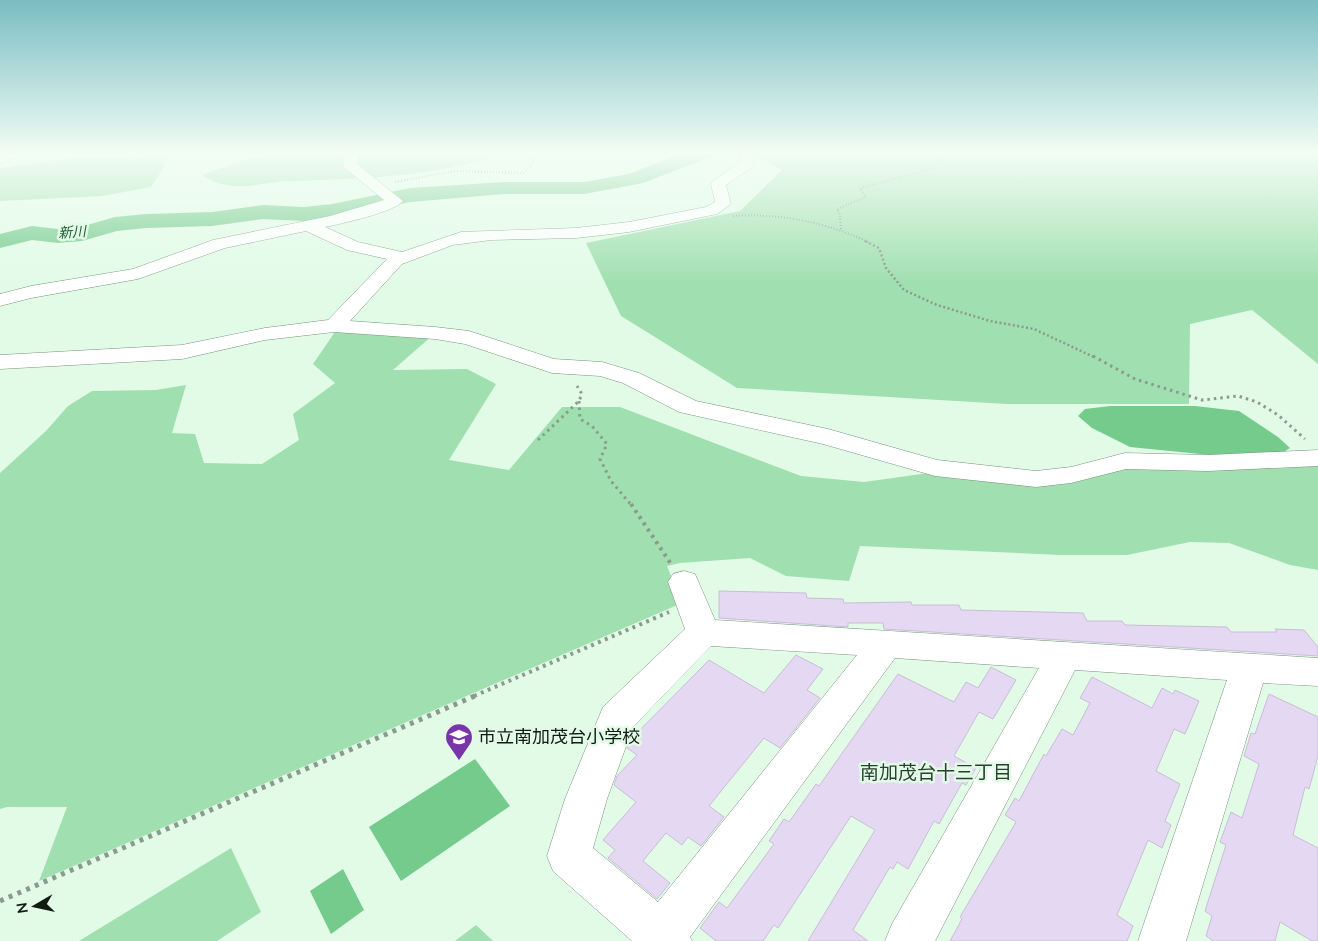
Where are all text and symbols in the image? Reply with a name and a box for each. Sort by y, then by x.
water label: 新川 [57,222,89,241]
school or university icon: 市立南加茂台小学校 [444,722,474,761]
place label: 市立南加茂台小学校 [478,725,640,747]
district label: 南加茂台十三丁目 [860,760,1012,783]
north arrow [10,881,60,931]
text: N [12,901,31,915]

